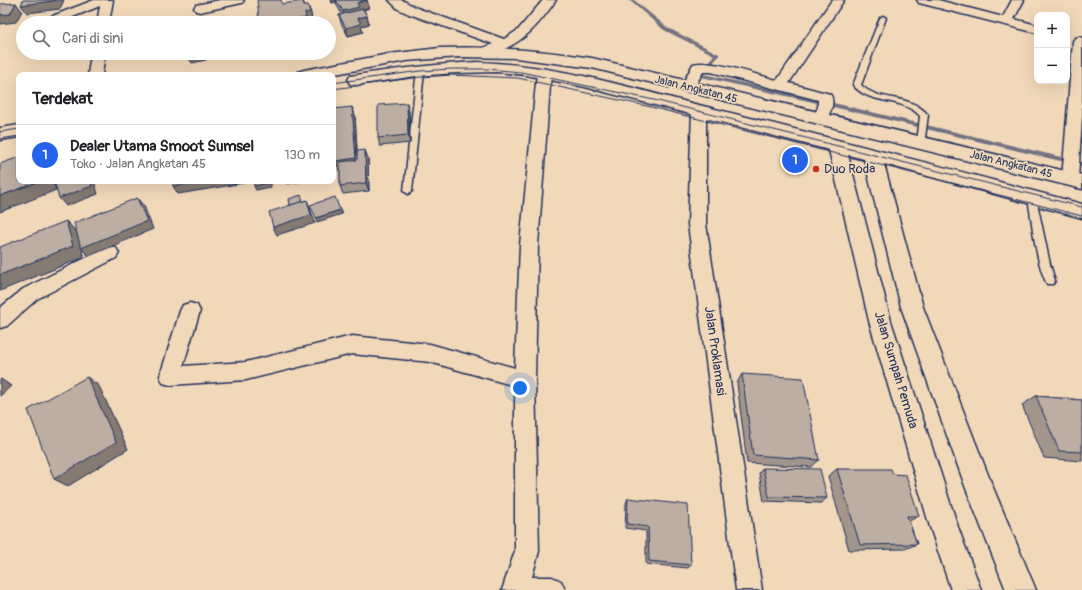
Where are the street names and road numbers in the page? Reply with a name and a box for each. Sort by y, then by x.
street label: Jalan Angkatan 45 [653,72,739,106]
street label: Jalan Angkatan 45 [968,147,1054,181]
street label: Jalan Proklamasi [701,305,729,397]
street label: Jalan Sumpah Pemuda [871,310,921,430]

